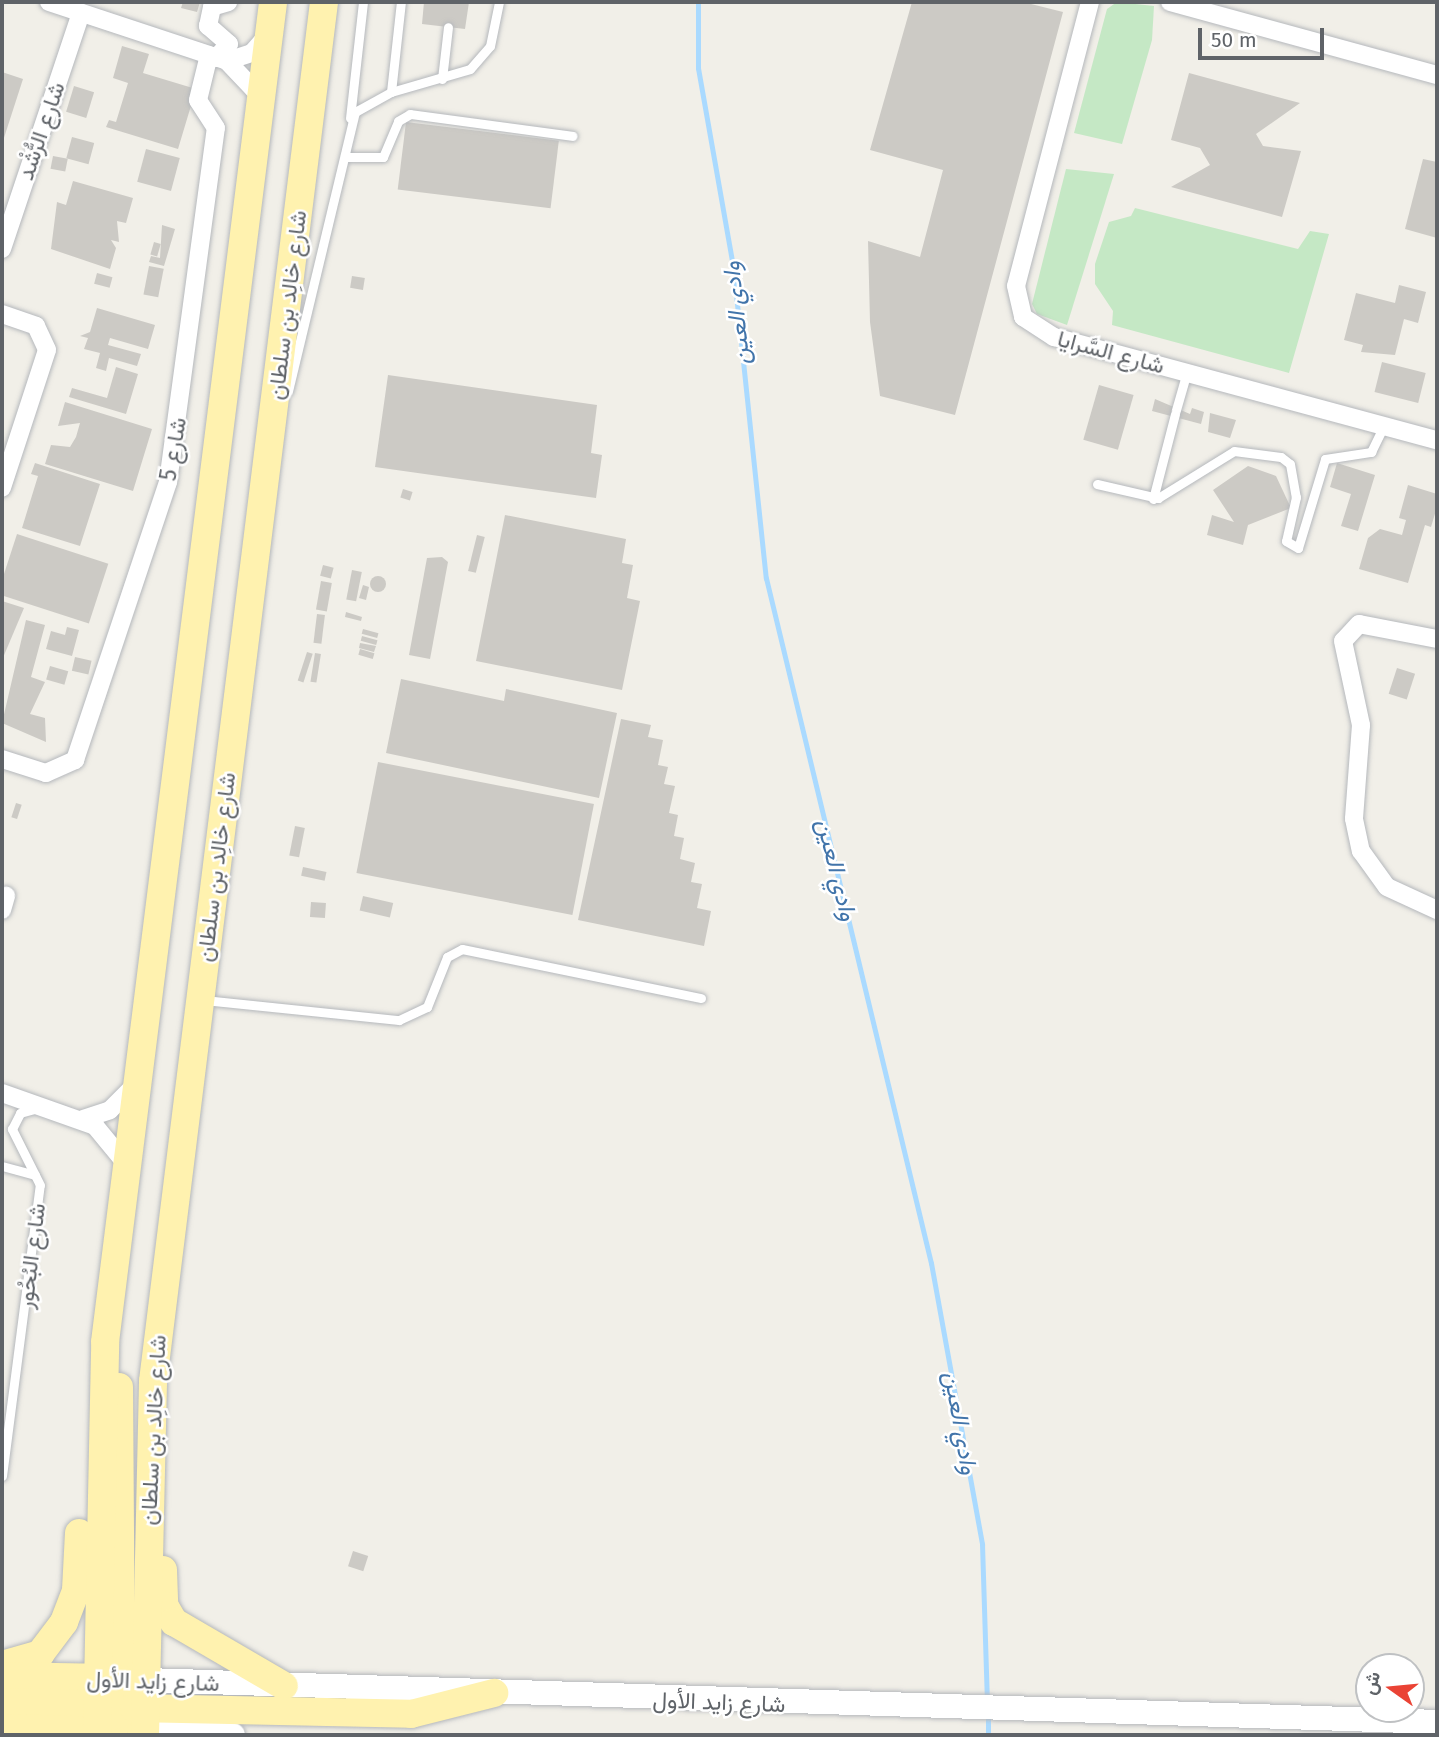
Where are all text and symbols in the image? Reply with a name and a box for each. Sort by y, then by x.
scale bar [1201,14,1327,58]
text: 50 m [1211,27,1257,53]
street label: شارع الرُّشْد [11,78,71,184]
street label: شارع خالِد بن سلطان [262,209,312,401]
water label: وادي العين [717,260,757,366]
street label: شارع السَّرايا [1055,324,1167,380]
street label: شارع 5 [154,415,192,483]
street label: شارع خالِد بن سلطان [191,771,241,963]
water label: وادي العين [809,816,863,924]
street label: شارع البُحُور [11,1202,51,1310]
street label: شارع خالِد بن سلطان [134,1334,172,1526]
water label: وادي العين [937,1369,983,1477]
north arrow [1355,1653,1425,1723]
street label: شارع زايد الأول [86,1665,220,1697]
text: ش [1357,1669,1385,1697]
street label: شارع زايد الأول [652,1686,786,1718]

